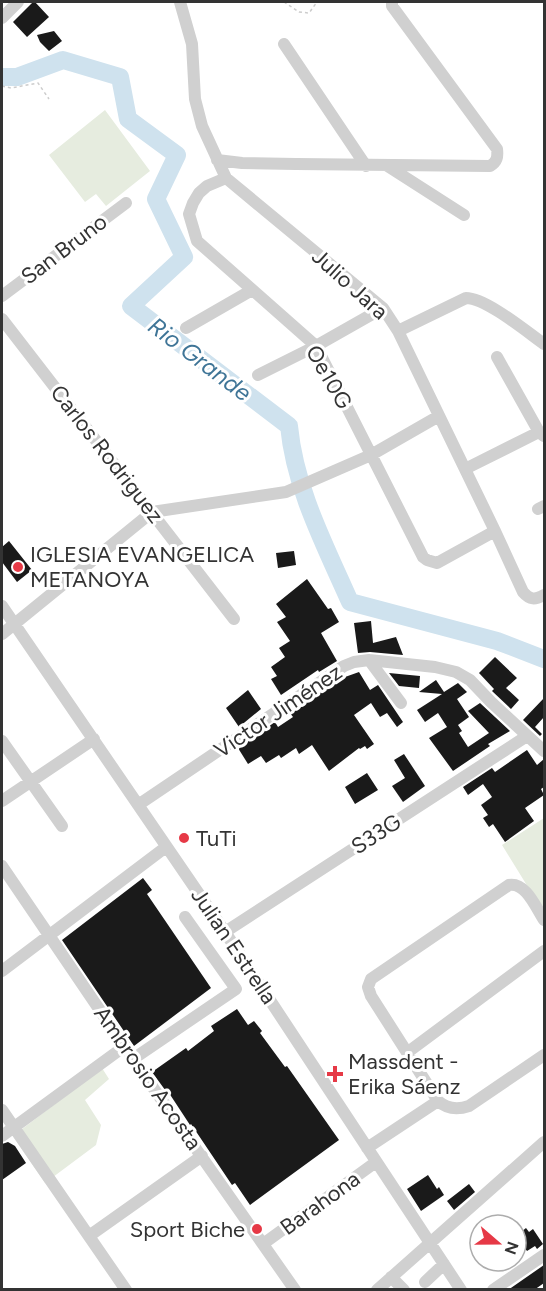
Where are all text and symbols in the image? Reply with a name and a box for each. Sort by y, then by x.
street label: San Bruno [16,208,112,290]
street label: Julio Jara [306,243,394,325]
water label: Rio Grande [143,311,257,407]
street label: Oe10G [300,340,358,414]
street label: Carlos Rodriguez [45,380,169,528]
place label: IGLESIA EVANGELICA METANOYA [30,541,254,593]
marker: IGLESIA EVANGELICA METANOYA [11,560,25,574]
street label: Victor Jiménez [209,658,347,764]
street label: S33G [346,808,406,860]
place label: TuTi [196,825,237,852]
marker: TuTi [177,831,191,845]
street label: Julian Estrella [185,883,283,1009]
street label: Ambrosio Acosta [88,1001,208,1155]
place label: Massdent - Erika Sáenz [348,1048,460,1100]
marker: Massdent - Erika Sáenz [326,1065,344,1083]
street label: Barahona [275,1165,365,1241]
north arrow [468,1213,528,1273]
place label: Sport Biche [130,1216,245,1243]
marker: Sport Biche [250,1222,264,1236]
text: N [501,1239,523,1257]

